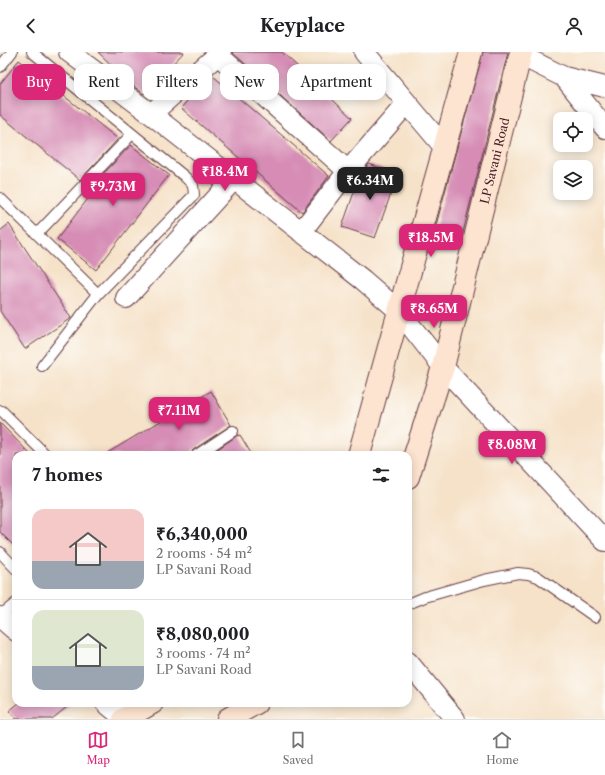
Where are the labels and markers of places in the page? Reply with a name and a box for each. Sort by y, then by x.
pin: ₹18.4M [192,158,258,192]
pin: ₹6.34M [337,167,403,201]
pin: ₹9.73M [80,173,146,207]
pin: ₹18.5M [398,224,464,258]
pin: ₹8.65M [401,295,467,329]
pin: ₹7.11M [146,397,212,431]
pin: ₹8.08M [479,431,545,465]

